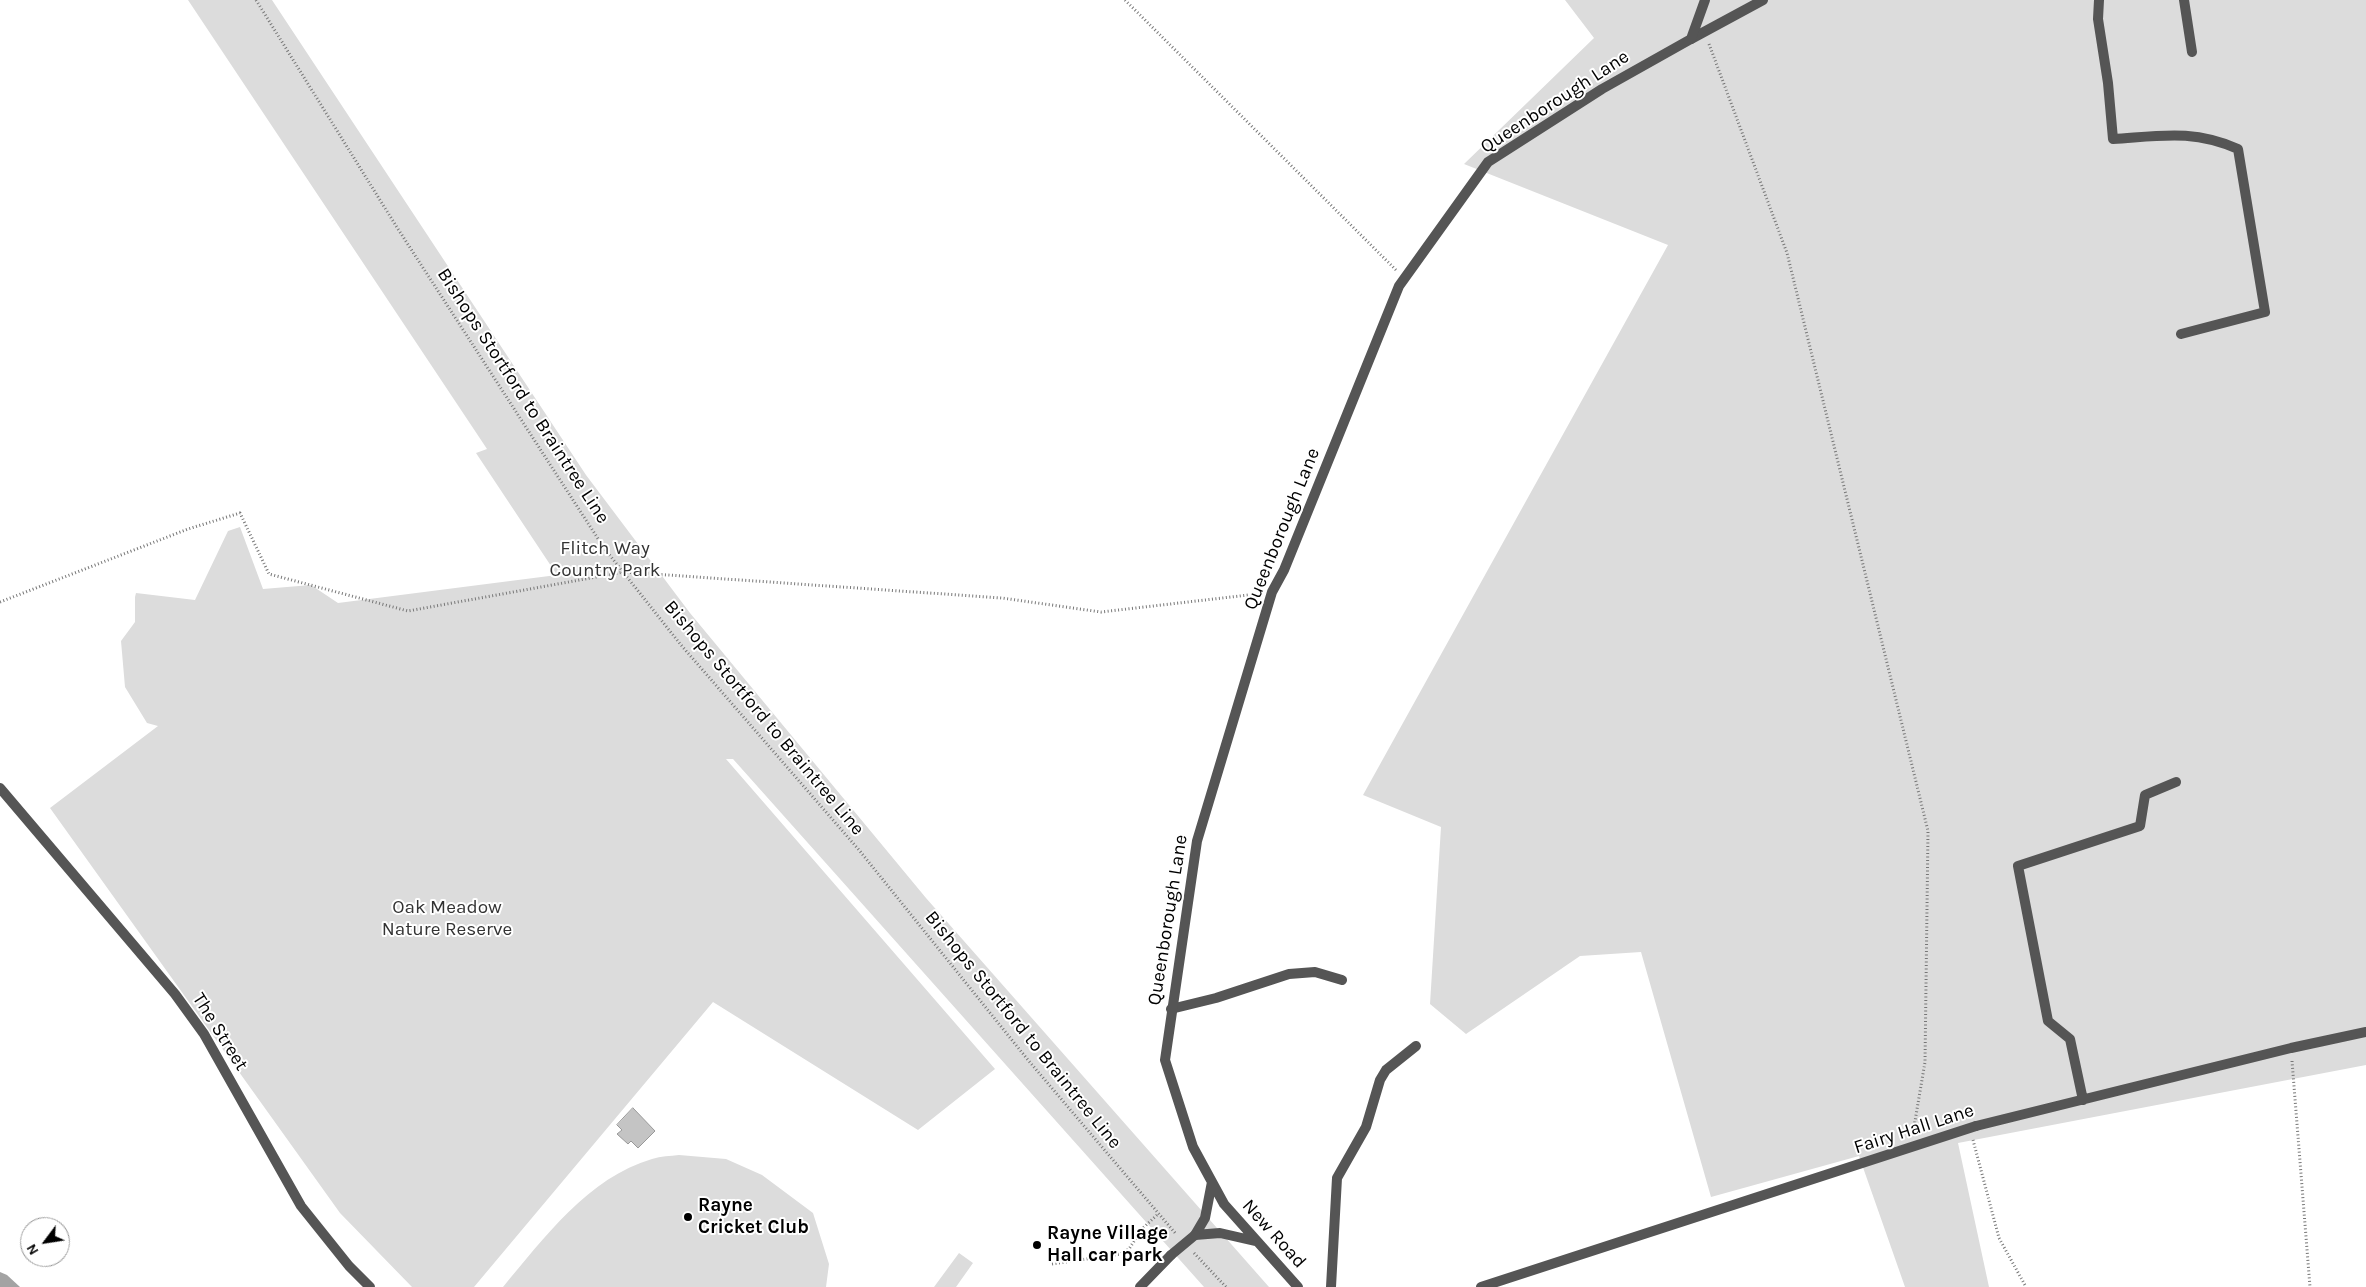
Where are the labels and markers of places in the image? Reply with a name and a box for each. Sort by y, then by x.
place label: Rayne Cricket Club [698,1195,809,1239]
marker: Rayne Cricket Club [682,1211,694,1223]
place label: Rayne Village Hall car park [1047,1223,1168,1267]
marker: Rayne Village Hall car park [1031,1239,1043,1251]

